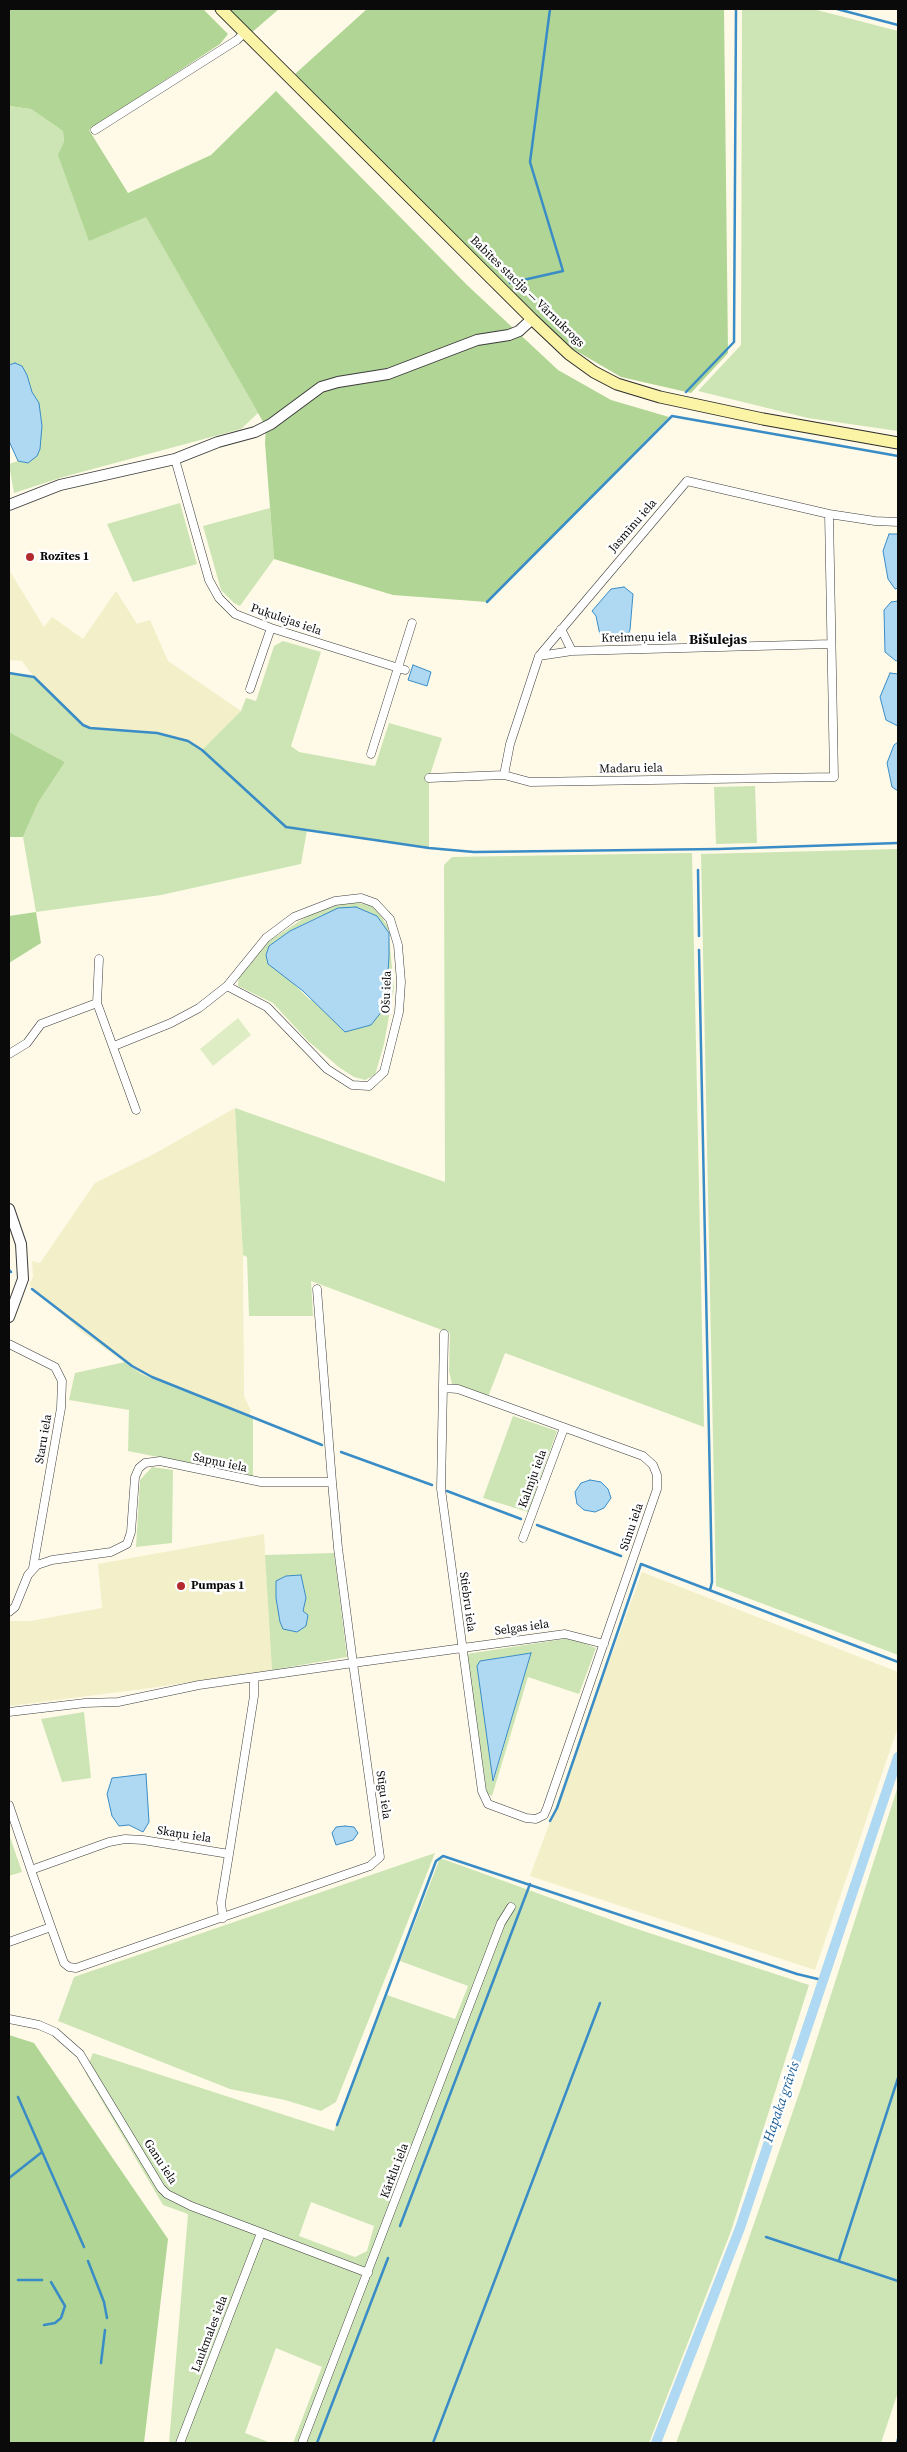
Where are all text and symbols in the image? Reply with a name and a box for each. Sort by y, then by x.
street label: Babītes stacija — Vārnukrogs [467,233,587,351]
street label: Jasmīnu iela [606,496,660,556]
place label: Rozītes 1 [40,550,89,564]
marker: Rozītes 1 [24,551,36,563]
street label: Puķulejas iela [249,601,323,639]
street label: Kreimeņu iela [601,630,677,646]
district label: Bišulejas [689,632,747,648]
street label: Madaru iela [599,761,663,777]
street label: Ošu iela [379,970,395,1014]
street label: Staru iela [33,1413,55,1465]
street label: Kalmju iela [516,1448,550,1510]
street label: Sapņu iela [192,1450,248,1476]
street label: Sūnu iela [617,1501,647,1553]
street label: Stiebru iela [456,1571,478,1633]
place label: Pumpas 1 [191,1579,244,1593]
marker: Pumpas 1 [175,1580,187,1592]
street label: Selgas iela [494,1617,550,1639]
street label: Stīgu iela [372,1770,394,1820]
street label: Skaņu iela [156,1824,212,1846]
water label: Hapaka grāvis [760,2059,804,2145]
street label: Ganu iela [140,2137,180,2187]
street label: Kārklu iela [378,2141,412,2201]
street label: Laukmales iela [189,2294,231,2374]

